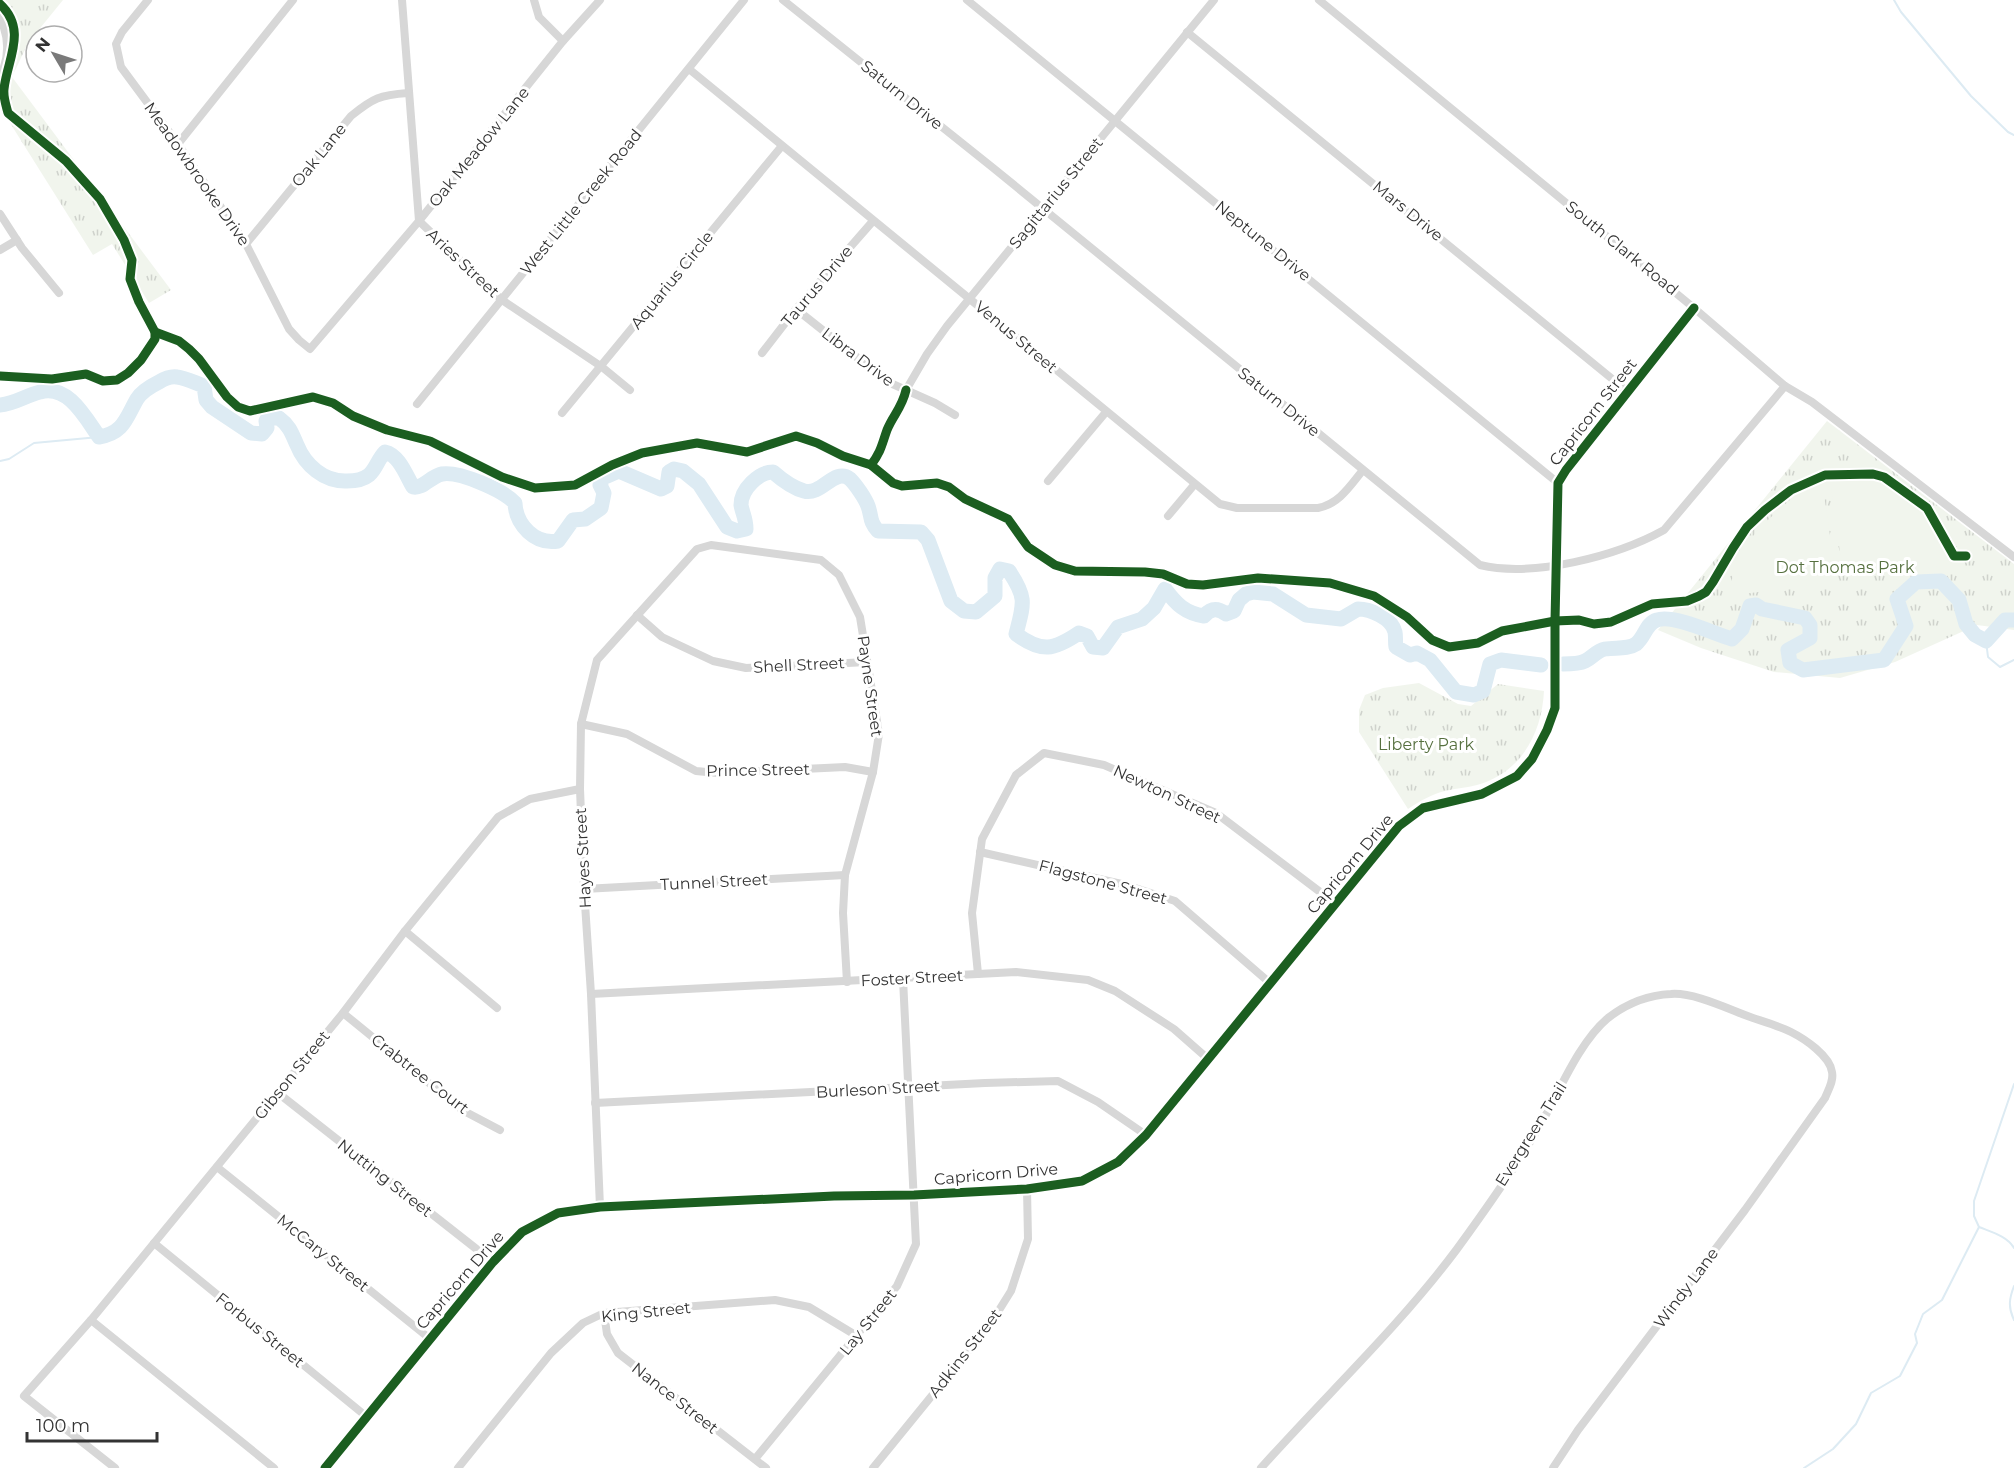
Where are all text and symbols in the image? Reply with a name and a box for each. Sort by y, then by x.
north arrow [24,24,84,84]
text: N [31,34,54,56]
street label: Saturn Drive [857,56,947,134]
street label: Oak Meadow Lane [425,83,533,211]
street label: Meadowbrooke Drive [140,99,254,249]
street label: Oak Lane [288,120,350,190]
street label: West Little Creek Road [516,125,646,279]
street label: Sagittarius Street [1005,133,1107,253]
street label: Mars Drive [1369,177,1447,245]
street label: Neptune Drive [1211,197,1315,285]
street label: South Clark Road [1562,197,1682,299]
street label: Aries Street [423,225,504,302]
street label: Aquarius Circle [627,227,717,333]
street label: Taurus Drive [778,242,856,330]
street label: Venus Street [971,297,1062,377]
street label: Libra Drive [818,324,898,390]
street label: Capricorn Street [1545,354,1641,469]
street label: Saturn Drive [1234,363,1324,441]
park label: Dot Thomas Park [1776,558,1915,577]
street label: Payne Street [853,634,887,738]
street label: Shell Street [753,653,846,677]
park label: Liberty Park [1378,735,1475,754]
street label: Prince Street [706,760,810,780]
street label: Newton Street [1110,761,1224,827]
street label: Hayes Street [571,807,595,909]
street label: Capricorn Drive [1303,810,1397,918]
street label: Flagstone Street [1037,856,1170,908]
street label: Tunnel Street [660,870,769,894]
street label: Foster Street [860,966,964,990]
street label: Gibson Street [250,1026,334,1123]
street label: Crabtree Court [367,1030,473,1118]
street label: Burleson Street [815,1076,941,1102]
street label: Evergreen Trail [1491,1078,1571,1190]
street label: Nutting Street [334,1135,437,1221]
street label: Capricorn Drive [933,1159,1059,1189]
street label: McCary Street [273,1210,373,1296]
street label: Capricorn Drive [412,1227,508,1333]
street label: Windy Lane [1650,1244,1722,1332]
street label: Lay Street [836,1285,901,1359]
street label: Forbus Street [212,1289,308,1372]
street label: King Street [600,1298,692,1326]
street label: Adkins Street [924,1304,1006,1401]
street label: Nance Street [628,1358,722,1438]
scale bar [27,1405,158,1443]
text: 100 m [36,1415,90,1437]

